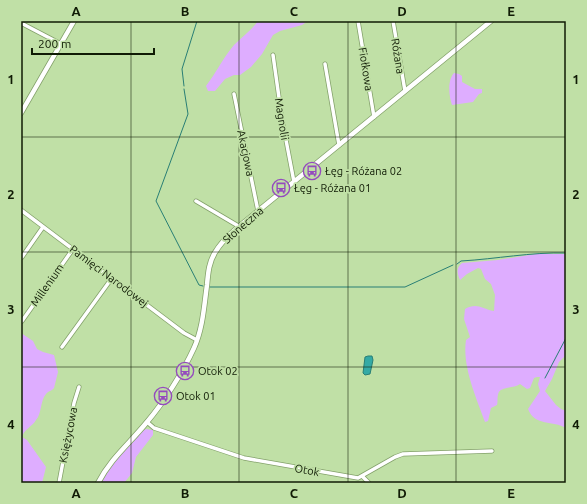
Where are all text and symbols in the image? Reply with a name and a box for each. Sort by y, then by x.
text: A [71,4,81,18]
text: B [181,4,190,18]
text: C [290,4,299,18]
text: D [397,4,407,18]
text: E [507,4,515,18]
scale bar [32,30,154,56]
text: 200 m [38,37,71,50]
street label: Różana [389,37,407,75]
street label: Fiołkowa [357,46,375,92]
text: 1 [7,72,15,86]
text: 1 [572,72,580,86]
street label: Magnolii [273,97,291,141]
street label: Akacjowa [235,129,257,177]
bus stop icon: Łęg - Różana 02 [302,161,322,181]
place label: Łęg - Różana 02 [325,165,402,177]
bus stop icon: Łęg - Różana 01 [271,178,291,198]
place label: Łęg - Różana 01 [294,182,371,194]
text: 2 [7,187,15,201]
text: 2 [572,187,580,201]
street label: Słoneczna [220,204,266,246]
street label: Pamięci Narodowej [67,243,151,309]
street label: Millenium [28,262,66,308]
text: 3 [7,302,15,316]
text: 3 [572,302,580,316]
bus stop icon: Otok 02 [175,361,195,381]
place label: Otok 02 [198,365,238,377]
bus stop icon: Otok 01 [153,386,173,406]
place label: Otok 01 [176,390,216,402]
street label: Księżycowa [57,406,79,464]
text: 4 [7,417,15,431]
text: 4 [572,417,580,431]
street label: Otok [294,462,321,478]
text: A [71,486,81,500]
text: B [181,486,190,500]
text: C [290,486,299,500]
text: D [397,486,407,500]
text: E [507,486,515,500]

